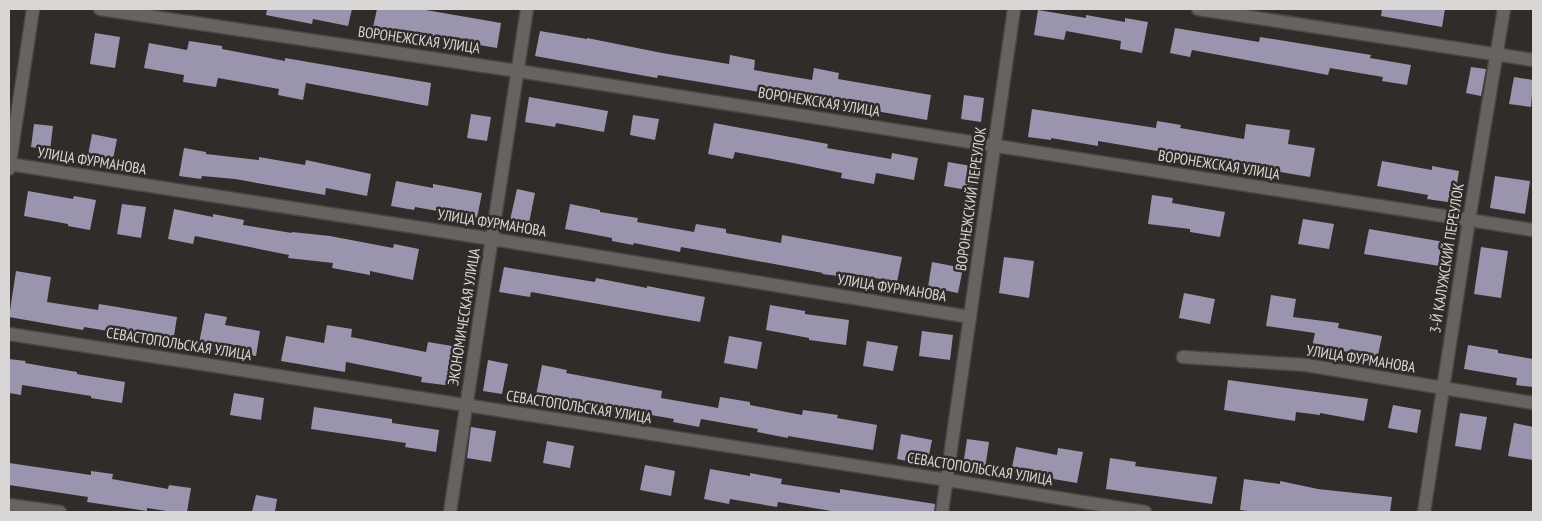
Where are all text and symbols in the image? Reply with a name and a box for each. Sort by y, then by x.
street label: ВОРОНЕЖСКАЯ УЛИЦА [357,22,482,58]
street label: ВОРОНЕЖСКАЯ УЛИЦА [757,83,882,121]
street label: ВОРОНЕЖСКИЙ ПЕРЕУЛОК [951,125,990,272]
street label: УЛИЦА ФУРМАНОВА [36,143,149,179]
street label: ВОРОНЕЖСКАЯ УЛИЦА [1157,146,1282,184]
street label: 3-Й КАЛУЖСКИЙ ПЕРЕУЛОК [1425,181,1468,334]
street label: УЛИЦА ФУРМАНОВА [436,205,549,241]
street label: ЭКОНОМИЧЕСКАЯ УЛИЦА [443,246,484,387]
street label: УЛИЦА ФУРМАНОВА [836,270,949,306]
street label: СЕВАСТОПОЛЬСКАЯ УЛИЦА [105,323,254,365]
street label: УЛИЦА ФУРМАНОВА [1305,341,1418,377]
street label: СЕВАСТОПОЛЬСКАЯ УЛИЦА [505,386,654,428]
street label: СЕВАСТОПОЛЬСКАЯ УЛИЦА [906,448,1055,490]

